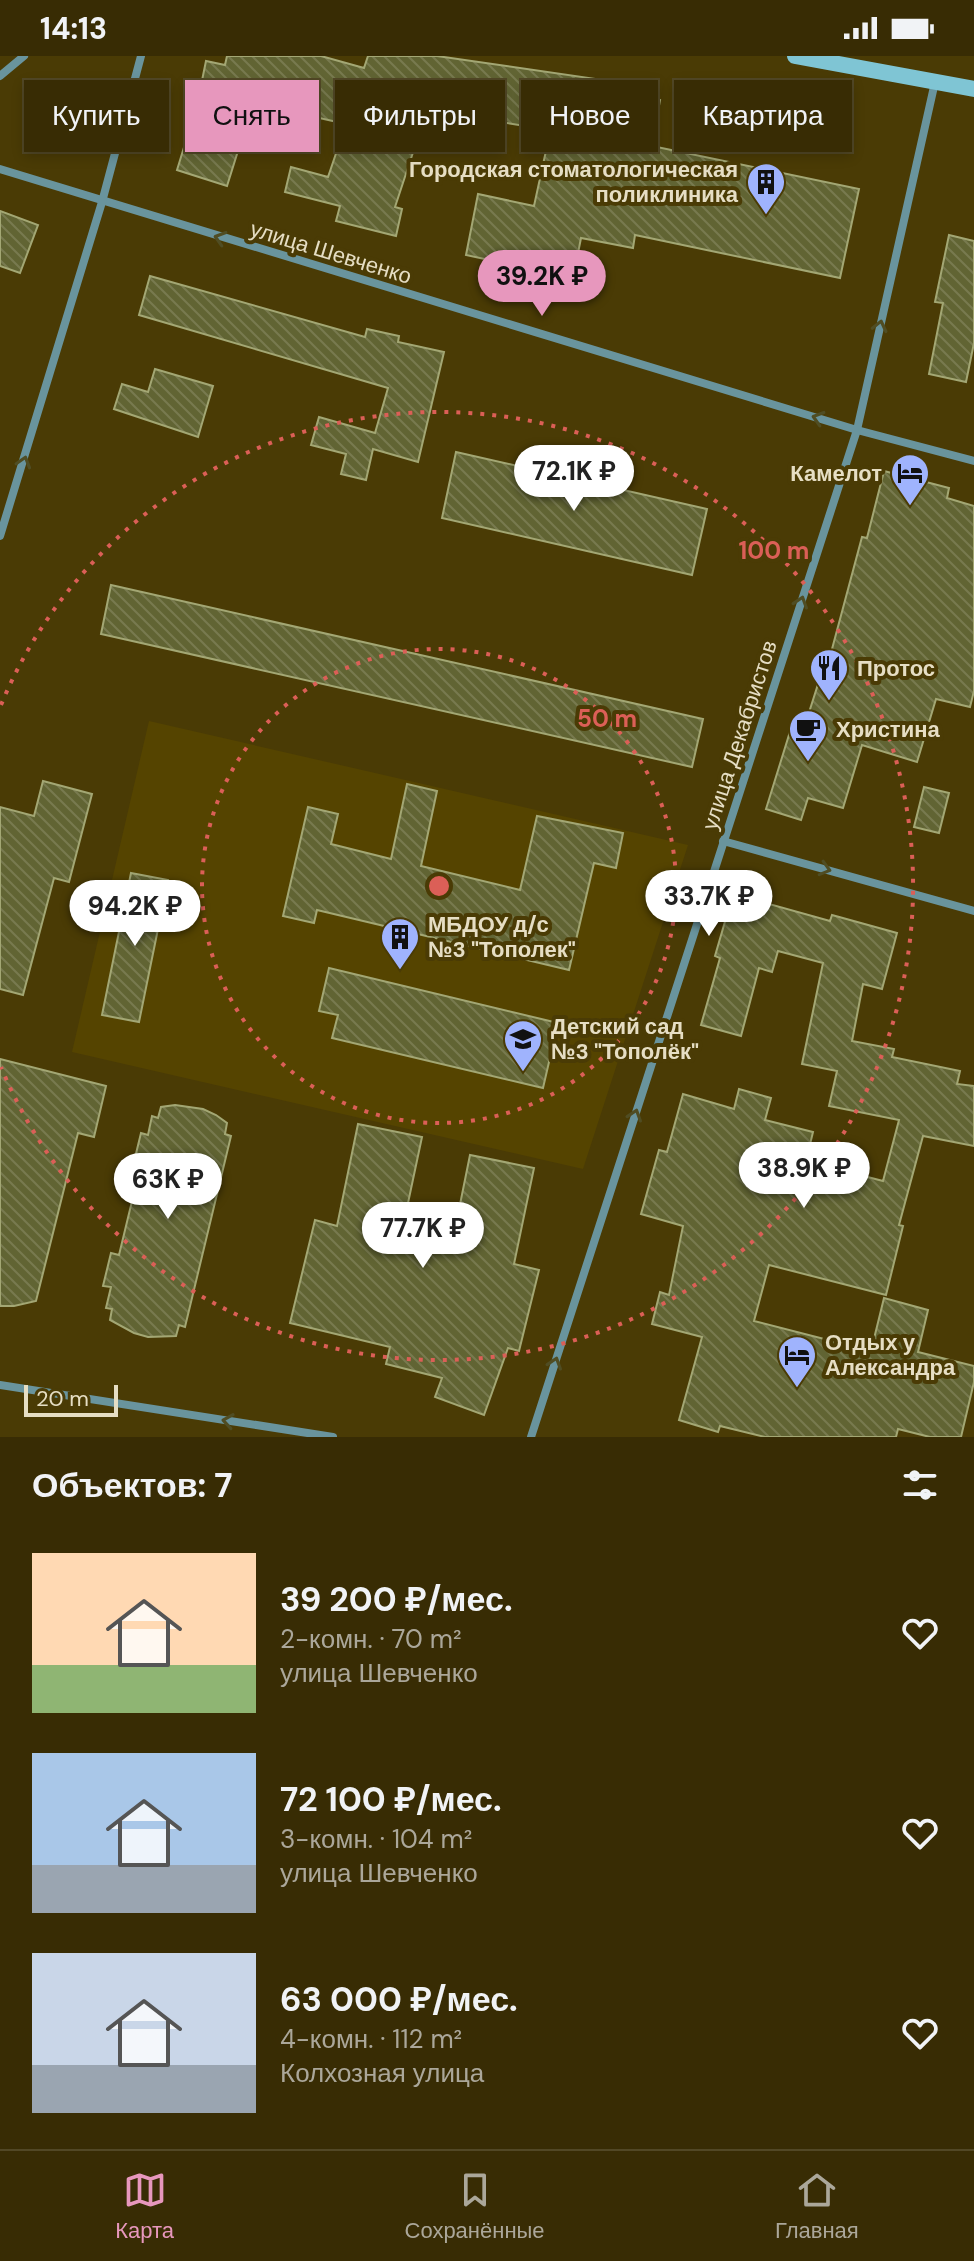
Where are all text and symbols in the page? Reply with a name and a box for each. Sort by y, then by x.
text: 14:13 [40,9,107,48]
chip: Купить [24,80,169,152]
chip: Снять [185,80,319,152]
chip: Фильтры [335,80,505,152]
chip: Новое [521,80,658,152]
chip: Квартира [674,80,852,152]
place label: Городская стоматологическая поликлиника [409,155,739,209]
building icon: Городская стоматологическая поликлиника [745,161,787,216]
street label: улица Шевченко [247,214,415,291]
one-way arrow [214,231,228,247]
pin: 39.2K ₽ [468,250,616,318]
text: 39.2K ₽ [496,259,588,293]
one-way arrow [871,320,888,334]
one-way arrow [811,411,825,427]
pin: 72.1K ₽ [500,445,648,513]
hotel icon: Камелот [889,452,931,507]
text: 72.1K ₽ [532,454,616,488]
one-way arrow [15,456,31,470]
place label: Камелот [790,459,882,488]
text: 100 m [739,535,809,566]
one-way arrow [792,595,808,609]
street label: улица Декабристов [695,637,784,834]
restaurant icon: Протос [808,647,850,702]
place label: Протос [857,654,935,683]
text: 50 m [577,703,637,734]
cafe icon: Христина [787,708,829,763]
place label: Христина [836,715,940,744]
one-way arrow [818,860,832,876]
pin: 33.7K ₽ [635,870,783,938]
centre of rings [425,872,453,900]
text: 33.7K ₽ [663,879,755,913]
pin: 94.2K ₽ [61,880,209,948]
text: 94.2K ₽ [87,889,183,923]
place label: МБДОУ д/с №3 "Тополек" [428,910,576,964]
building icon: МБДОУ д/с №3 "Тополек" [379,916,421,971]
place label: Детский сад №3 "Тополёк" [551,1012,699,1066]
school or university icon: Детский сад №3 "Тополёк" [502,1018,544,1073]
one-way arrow [625,1109,641,1123]
pin: 38.9K ₽ [730,1142,878,1210]
text: 38.9K ₽ [757,1151,851,1185]
pin: 63K ₽ [112,1153,224,1221]
text: 63K ₽ [132,1162,204,1196]
pin: 77.7K ₽ [349,1202,497,1270]
text: 77.7K ₽ [380,1211,466,1245]
place label: Отдых у Александра [825,1328,956,1382]
hotel icon: Отдых у Александра [776,1334,818,1389]
one-way arrow [546,1356,562,1370]
scale bar [24,1381,118,1417]
text: 20 m [36,1384,89,1413]
one-way arrow [221,1413,235,1430]
text: Объектов: 7 [32,1463,232,1508]
icon: filters [898,1463,942,1507]
text: 39 200 ₽/мес. [280,1577,512,1622]
icon: home [96,1585,192,1681]
icon: heart [898,1611,942,1655]
text: 2-комн. · 70 m² [280,1622,462,1656]
text: улица Шевченко [280,1656,478,1690]
text: 72 100 ₽/мес. [280,1777,502,1822]
icon: home [96,1785,192,1881]
icon: heart [898,1811,942,1855]
text: 3-комн. · 104 m² [280,1822,472,1856]
text: улица Шевченко [280,1856,478,1890]
text: 63 000 ₽/мес. [280,1977,518,2022]
icon: home [96,1985,192,2081]
icon: heart [898,2011,942,2055]
text: 4-комн. · 112 m² [280,2022,462,2056]
text: Колхозная улица [280,2056,484,2090]
tab: Карта [115,2168,174,2245]
tab: Сохранённые [405,2168,545,2245]
tab: Главная [775,2168,859,2245]

